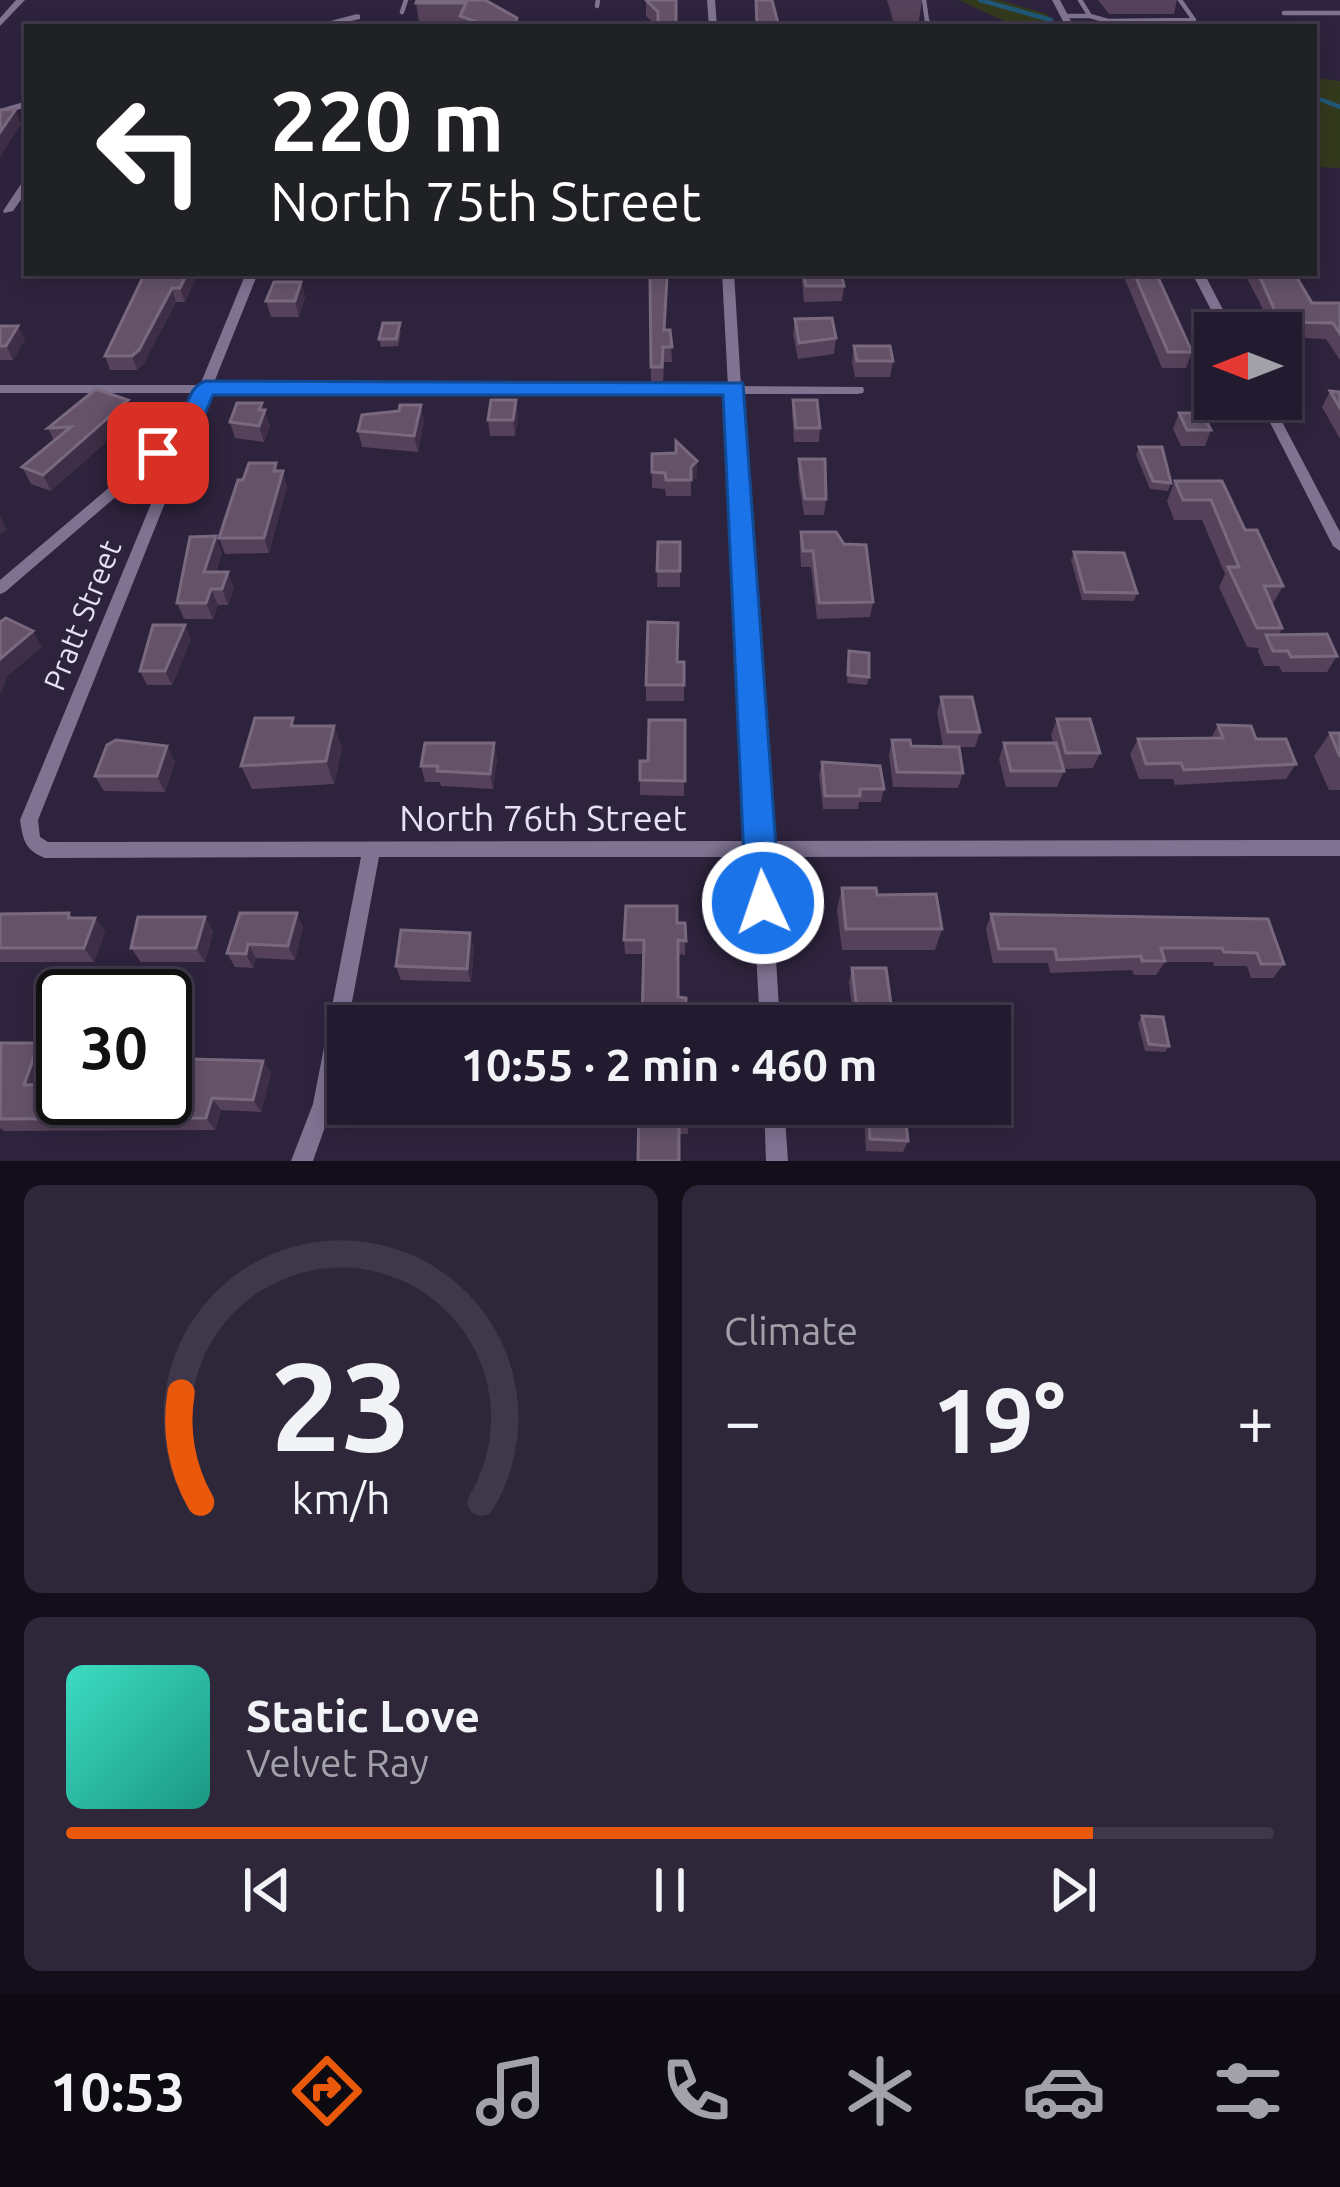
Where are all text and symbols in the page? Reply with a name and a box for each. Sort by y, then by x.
icon: left [72,72,228,228]
text: 220 m [270,73,504,167]
text: North 75th Street [270,171,701,231]
north arrow [1194,312,1302,420]
map controls [1194,312,1302,420]
pin [107,402,209,504]
icon: arrive [125,420,191,486]
street label: Pratt Street [36,535,128,695]
street label: North 76th Street [399,797,687,838]
position arrow [700,840,826,966]
speed limit sign: 30 [36,969,192,1125]
text: 10:55 · 2 min · 460 m [461,1039,877,1090]
text: Climate [724,1309,858,1352]
text: 23 [271,1335,411,1475]
text: 19° [932,1369,1066,1470]
text: − [724,1383,761,1457]
text: + [1237,1383,1274,1457]
text: km/h [291,1474,391,1522]
text: Static Love [246,1690,480,1741]
text: Velvet Ray [246,1741,429,1784]
icon: previous [234,1857,300,1923]
icon: pause [637,1857,703,1923]
icon: next [1040,1857,1106,1923]
icon: directions [285,2049,369,2133]
icon: music [469,2049,553,2133]
icon: phone [654,2049,738,2133]
icon: climate [838,2049,922,2133]
icon: car [1022,2049,1106,2133]
icon: filters [1206,2049,1290,2133]
text: 10:53 [50,2061,185,2121]

